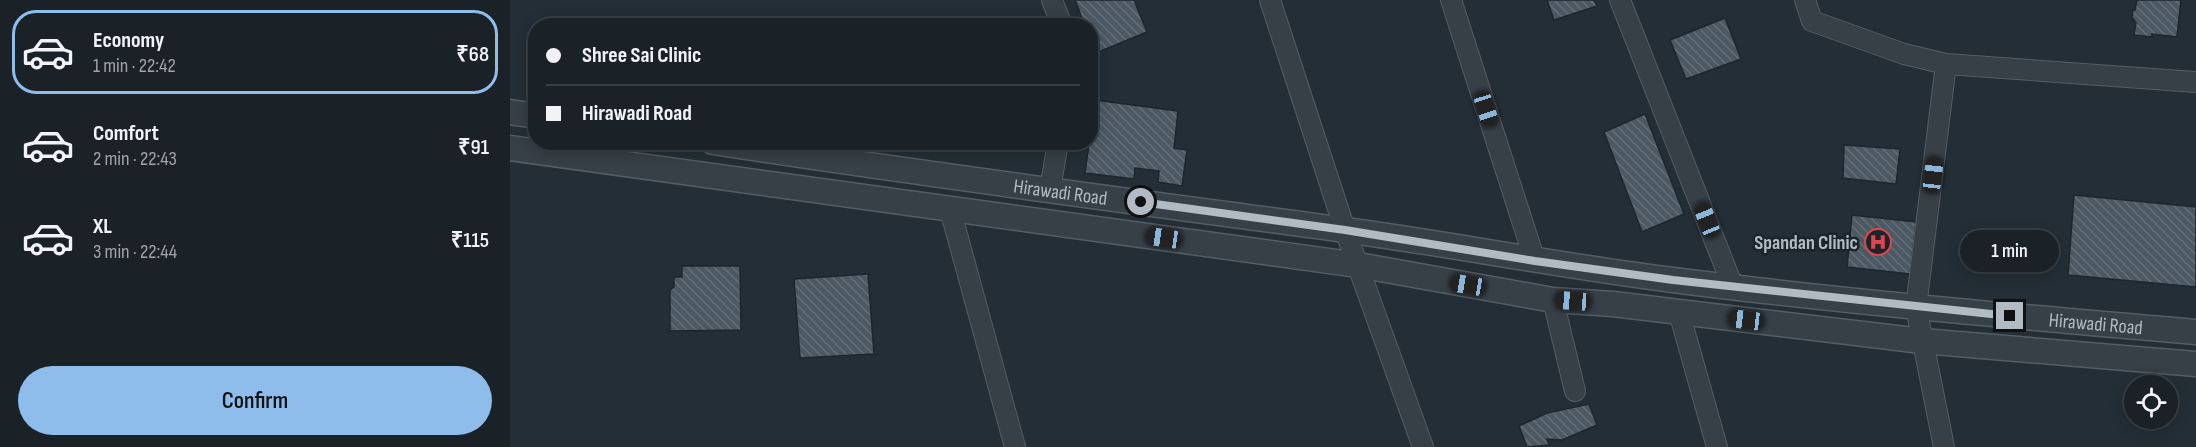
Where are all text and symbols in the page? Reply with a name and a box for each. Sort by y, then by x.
icon: car [21,25,75,79]
text: Economy [93,27,164,54]
text: ₹68 [456,41,489,68]
text: Shree Sai Clinic [582,42,701,69]
text: 1 min · 22:42 [93,54,176,78]
car [1472,89,1500,129]
text: Hirawadi Road [582,100,692,127]
icon: car [21,118,75,172]
text: Comfort [93,120,159,147]
text: ₹91 [458,134,489,161]
text: 2 min · 22:43 [93,147,177,171]
car [1922,156,1944,194]
street label: Hirawadi Road [1012,174,1109,211]
route start [1127,188,1154,215]
car [1692,200,1722,240]
icon: car [21,211,75,265]
text: XL [93,213,112,240]
text: ₹115 [451,227,489,254]
car [1145,227,1183,249]
hospital icon: Spandan Clinic [1863,227,1893,257]
callout: 1 min [1960,229,2060,271]
place label: Spandan Clinic [1754,231,1858,255]
text: 1 min [1991,239,2028,263]
text: 3 min · 22:44 [93,240,177,264]
car [1449,273,1487,297]
car [1554,291,1592,311]
route end [1996,302,2023,329]
street label: Hirawadi Road [2048,308,2144,340]
car [1727,309,1765,331]
button: Confirm [18,366,492,435]
map controls [2124,375,2178,429]
button: locate [2124,375,2178,429]

